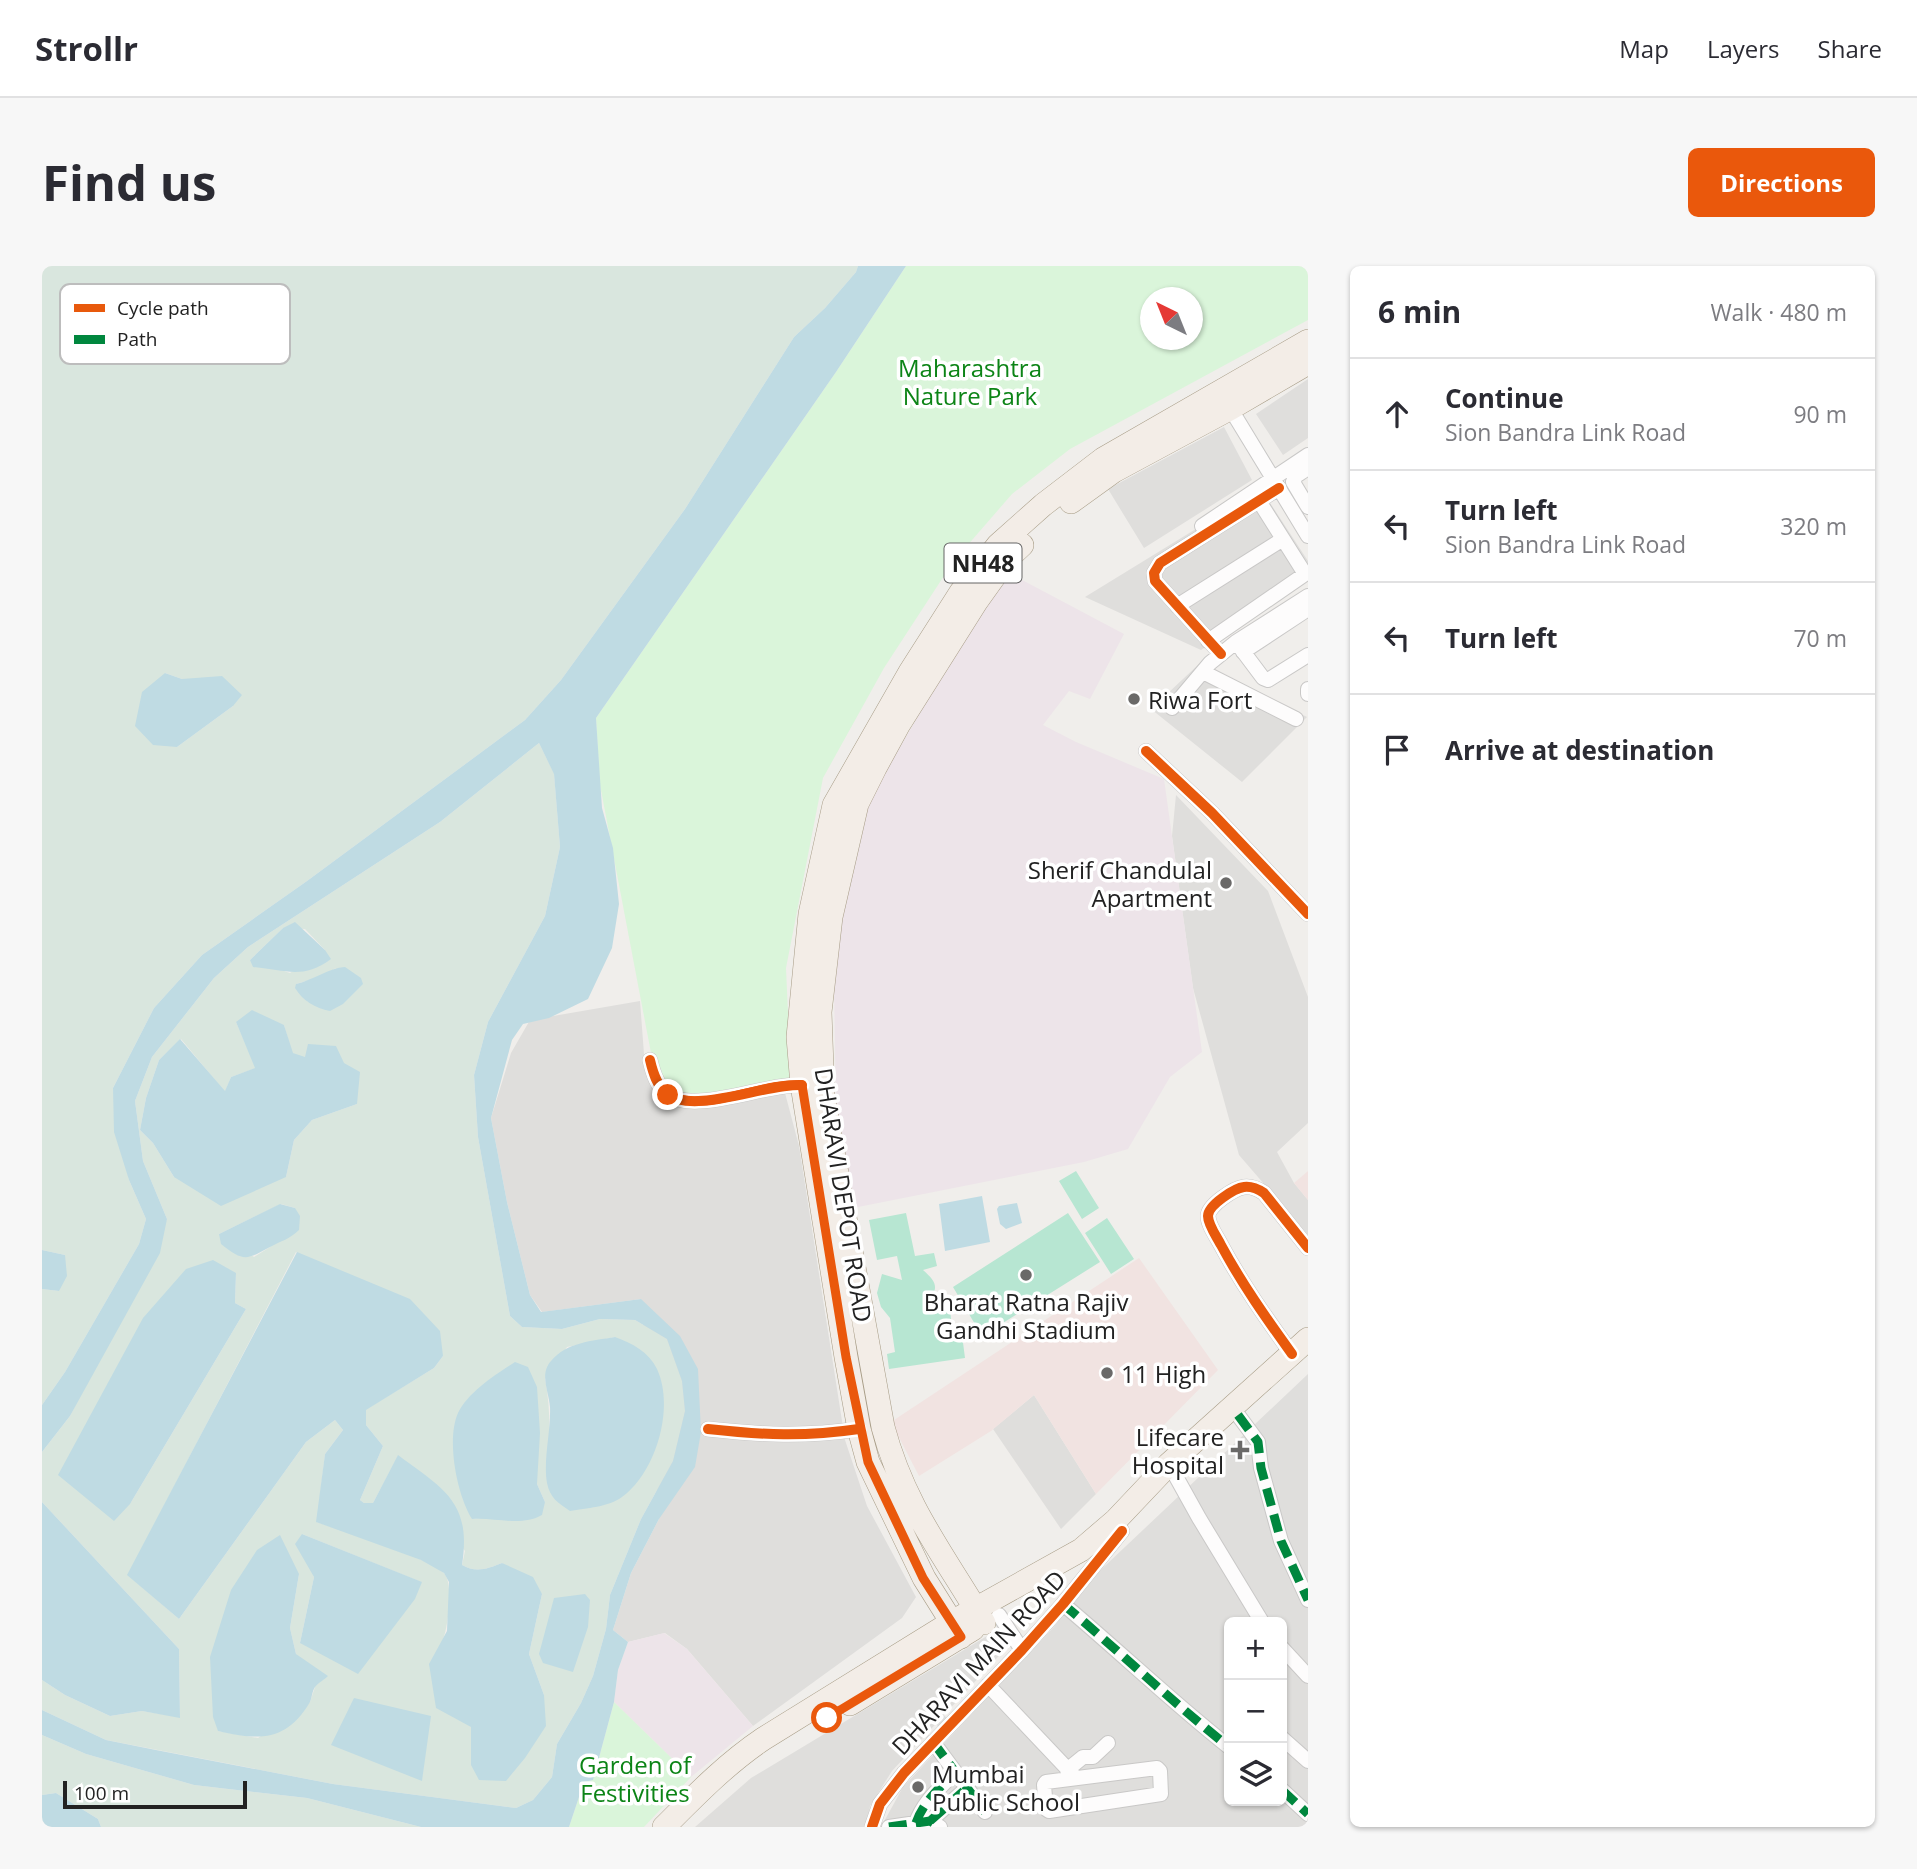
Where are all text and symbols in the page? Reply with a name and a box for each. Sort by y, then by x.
text: Strollr [35,26,138,71]
text: Map [1619,32,1669,65]
text: Layers [1707,32,1780,65]
text: Share [1818,32,1882,65]
button: Directions [1688,148,1875,217]
text: Find us [42,149,216,215]
legend [60,284,290,364]
north arrow [1140,287,1203,350]
text: 6 min [1378,291,1461,332]
text: Cycle path [117,295,209,321]
text: Walk · 480 m [1710,296,1847,328]
text: Path [117,326,157,352]
park label: Maharashtra Nature Park [898,351,1042,412]
text: Continue [1445,380,1564,416]
icon: ahead [1378,395,1416,433]
text: 90 m [1793,398,1847,430]
text: Sion Bandra Link Road [1445,416,1686,448]
text: Turn left [1445,492,1557,528]
icon: left [1378,507,1416,545]
text: 320 m [1780,510,1847,542]
text: Sion Bandra Link Road [1445,528,1686,560]
road number: NH48 [944,544,1021,582]
icon: left [1378,619,1416,657]
text: Turn left [1445,620,1557,656]
text: 70 m [1793,622,1847,654]
place label: Riwa Fort [1148,683,1252,716]
marker: Riwa Fort [1126,691,1142,707]
icon: arrive [1378,731,1416,769]
text: Arrive at destination [1445,732,1714,768]
place label: Sherif Chandulal Apartment [1028,853,1212,914]
marker: Sherif Chandulal Apartment [1218,875,1234,891]
street label: DHARAVI DEPOT ROAD [808,1066,880,1324]
route end [652,1079,683,1110]
marker: Bharat Ratna Rajiv Gandhi Stadium [1018,1267,1034,1283]
place label: Bharat Ratna Rajiv Gandhi Stadium [924,1285,1128,1346]
place label: 11 High [1121,1357,1206,1390]
marker: 11 High [1099,1365,1115,1381]
place label: Lifecare Hospital [1132,1420,1224,1481]
marker: Lifecare Hospital [1230,1440,1250,1460]
street label: DHARAVI MAIN ROAD [884,1562,1072,1762]
map controls [1224,1617,1287,1806]
button: + [1224,1617,1287,1680]
button: − [1224,1680,1287,1743]
route start [811,1702,842,1733]
button: layers [1224,1743,1287,1806]
park label: Garden of Festivities [579,1748,693,1809]
place label: Mumbai Public School [932,1757,1080,1818]
scale bar [63,1778,247,1810]
marker: Mumbai Public School [910,1779,926,1795]
text: 100 m [74,1780,129,1806]

